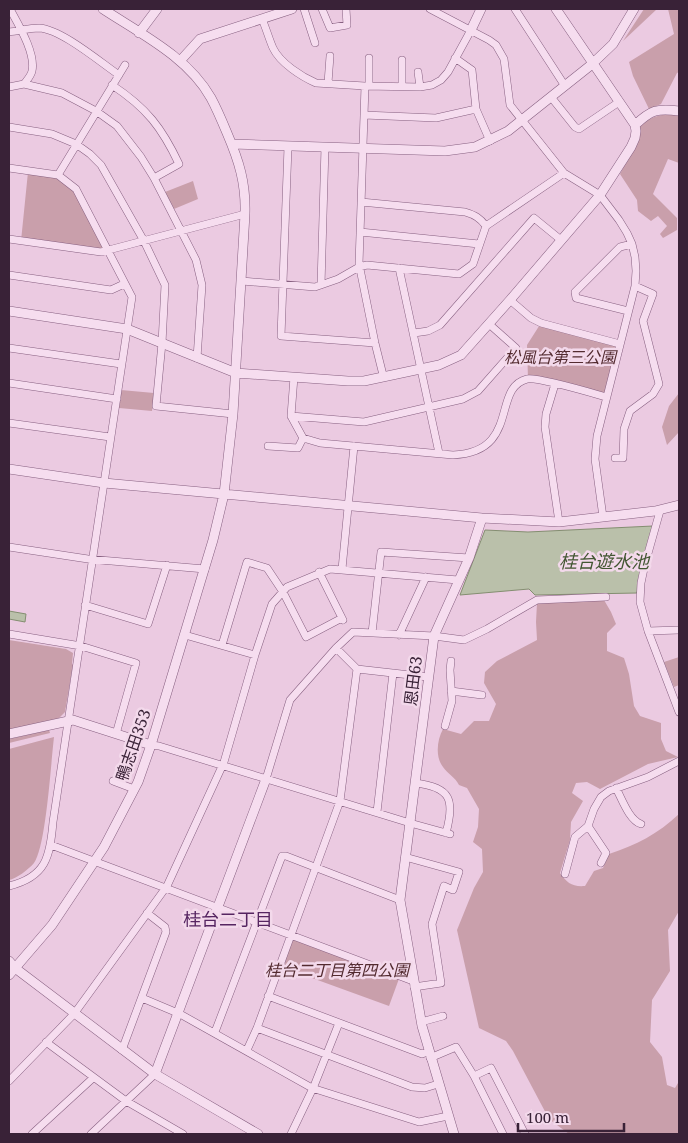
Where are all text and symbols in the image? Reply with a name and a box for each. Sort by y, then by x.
park label: 松風台第三公園 [504,346,618,368]
water label: 桂台遊水池 [559,549,651,573]
street label: 恩田63 [399,655,427,707]
street label: 鴨志田353 [110,706,156,784]
district label: 桂台二丁目 [183,907,273,931]
park label: 桂台二丁目第四公園 [265,959,411,981]
scale bar [518,1100,624,1132]
text: 100 m [526,1107,569,1127]

